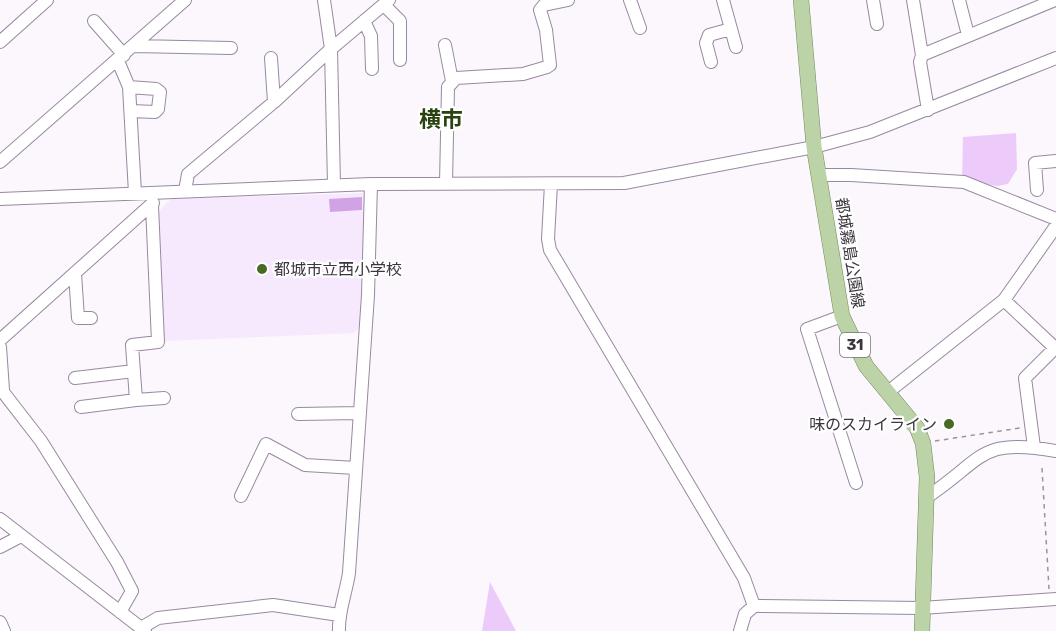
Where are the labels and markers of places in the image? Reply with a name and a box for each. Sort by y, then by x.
place label: 都城市立西小学校 [274,260,402,279]
marker: 都城市立西小学校 [255,262,269,276]
place label: 味のスカイライン [809,415,937,434]
marker: 味のスカイライン [942,417,956,431]

